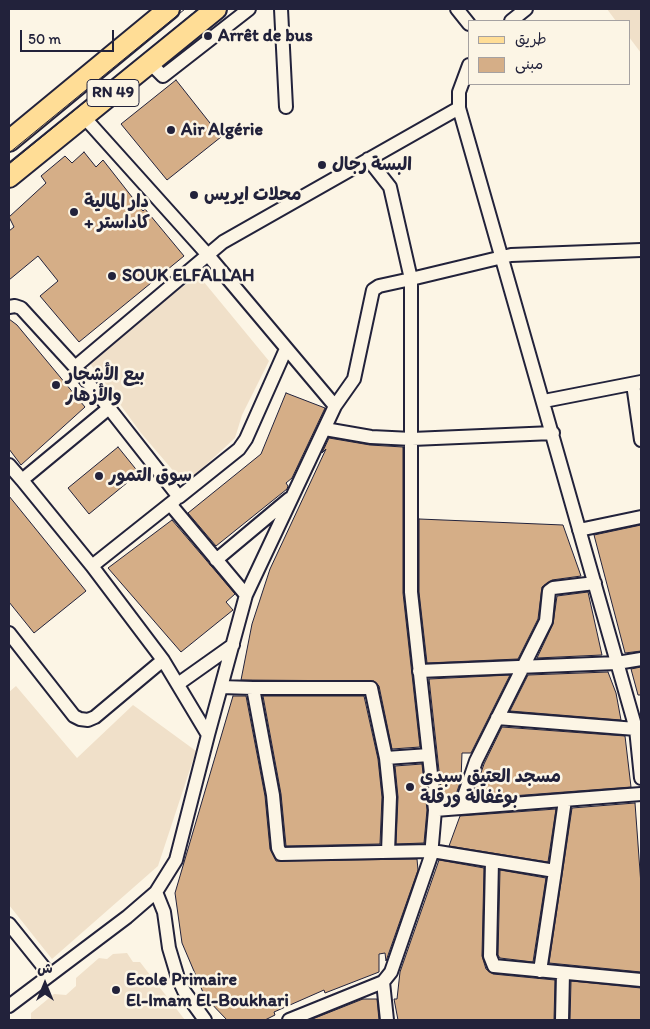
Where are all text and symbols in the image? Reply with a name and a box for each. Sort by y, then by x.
scale bar [22,20,116,52]
legend [468,20,630,85]
place label: Arrêt de bus [218,25,313,47]
text: 50 m [28,30,61,48]
marker: Arrêt de bus [202,30,214,42]
text: طريق [515,30,547,48]
text: مبنى [515,55,543,73]
road number: RN 49 [87,80,139,106]
place label: Air Algérie [181,119,263,141]
marker: Air Algérie [165,124,177,136]
place label: البسة رجال [332,154,412,176]
marker: البسة رجال [316,159,328,171]
place label: محلات ايريس [204,184,302,206]
marker: محلات ايريس [188,189,200,201]
place label: دار المالية + كاداستر [84,191,150,233]
marker: دار المالية + كاداستر [68,206,80,218]
place label: SOUK ELFALLAH [122,265,254,287]
marker: SOUK ELFALLAH [106,270,118,282]
place label: بيع الأشجار والأزهار [66,364,145,406]
marker: بيع الأشجار والأزهار [50,379,62,391]
place label: سوق التمور [109,465,192,487]
marker: سوق التمور [93,470,105,482]
place label: مسجد العتيق سبدي بوغفالة ورقلة [420,766,561,809]
marker: مسجد العتيق سبدي بوغفالة ورقلة [404,781,416,793]
north arrow [20,959,70,1009]
text: ش [37,960,53,977]
place label: Ecole Primaire El-Imam El-Boukhari [126,969,289,1012]
marker: Ecole Primaire El-Imam El-Boukhari [110,984,122,996]

